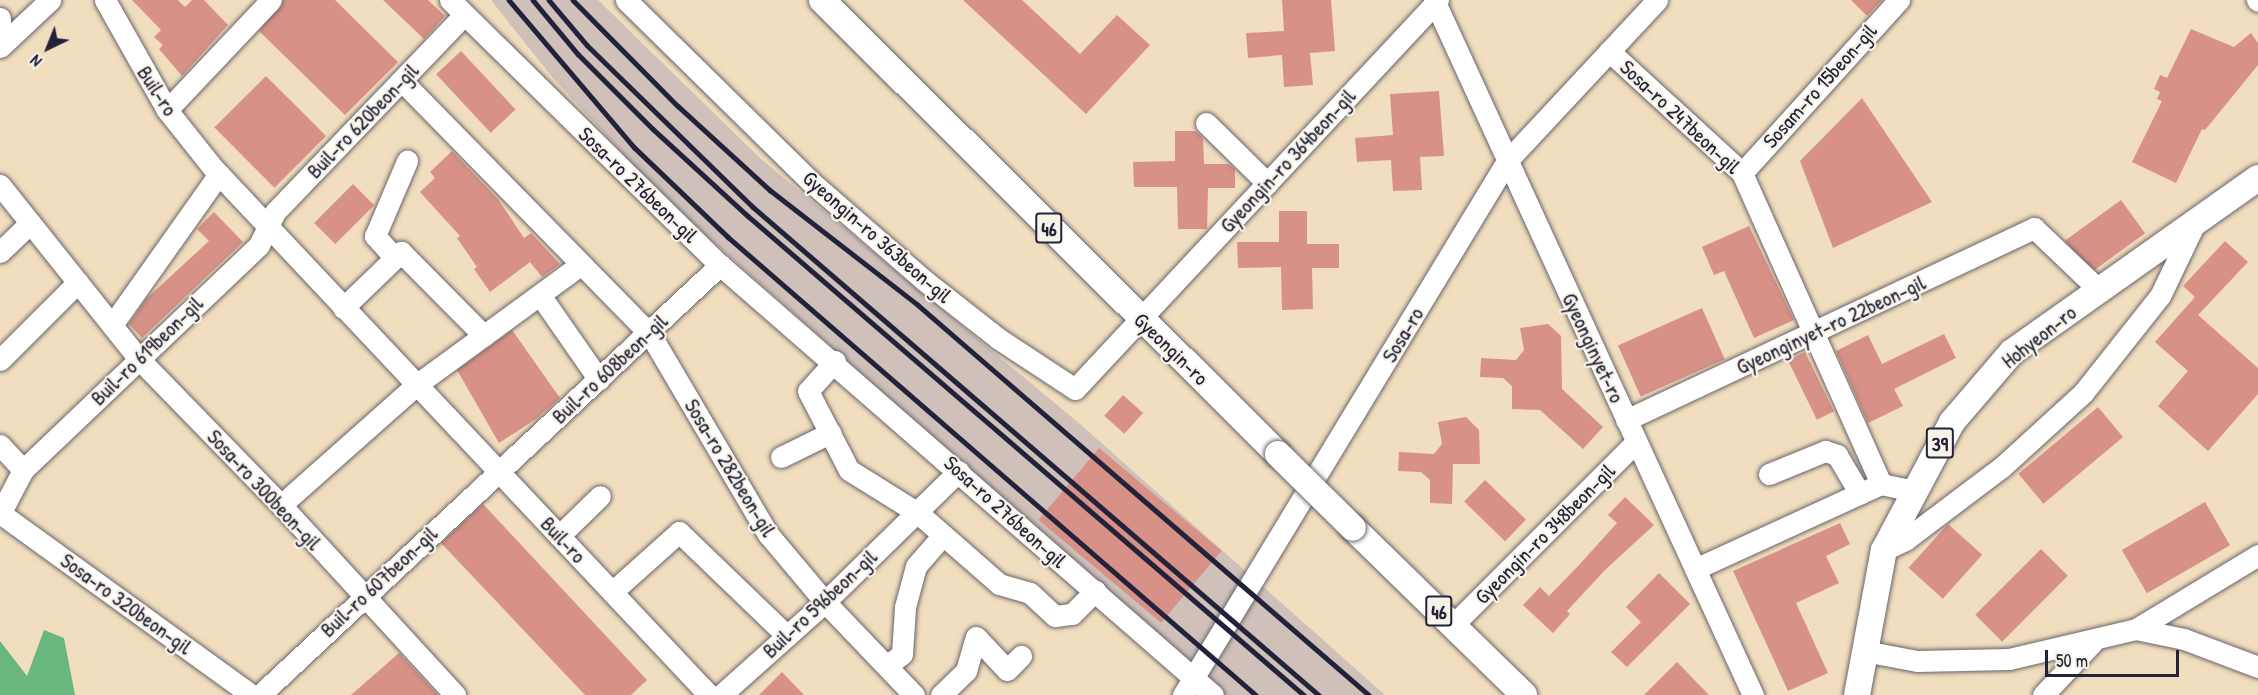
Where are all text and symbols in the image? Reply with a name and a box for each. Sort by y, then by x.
north arrow [18,18,78,78]
street label: Sosam-ro 15beon-gil [1758,19,1882,153]
text: N [25,50,46,72]
street label: Sosa-ro 247beon-gil [1615,55,1745,179]
street label: Buil-ro 620beon-gil [302,58,424,184]
street label: Buil-ro [132,61,182,121]
street label: Gyeongin-ro 364beon-gil [1215,84,1361,238]
street label: Sosa-ro 276beon-gil [573,122,703,248]
street label: Gyeongin-ro 363beon-gil [797,166,957,308]
road number: 46 [1034,211,1064,245]
street label: Gyeonginyet-ro 22beon-gil [1732,270,1930,380]
street label: Gyeonginyet-ro [1557,289,1629,407]
street label: Buil-ro 619beon-gil [86,291,208,411]
street label: Hohyeon-ro [1997,300,2081,374]
street label: Sosa-ro [1377,303,1429,367]
street label: Gyeongin-ro [1128,307,1214,391]
street label: Buil-ro 608beon-gil [547,309,673,429]
street label: Sosa-ro 282beon-gil [679,395,781,541]
street label: Sosa-ro 300beon-gil [202,425,326,555]
road number: 39 [1925,426,1955,460]
street label: Sosa-ro 276beon-gil [939,450,1071,574]
street label: Gyeongin-ro 348beon-gil [1470,459,1620,609]
street label: Buil-ro [535,512,591,568]
street label: Buil-ro 607beon-gil [315,521,443,643]
street label: Buil-ro 596beon-gil [758,545,882,663]
street label: Sosa-ro 320beon-gil [55,548,197,660]
road number: 46 [1424,594,1454,628]
scale bar [2048,638,2182,676]
text: 50 m [2056,648,2088,673]

